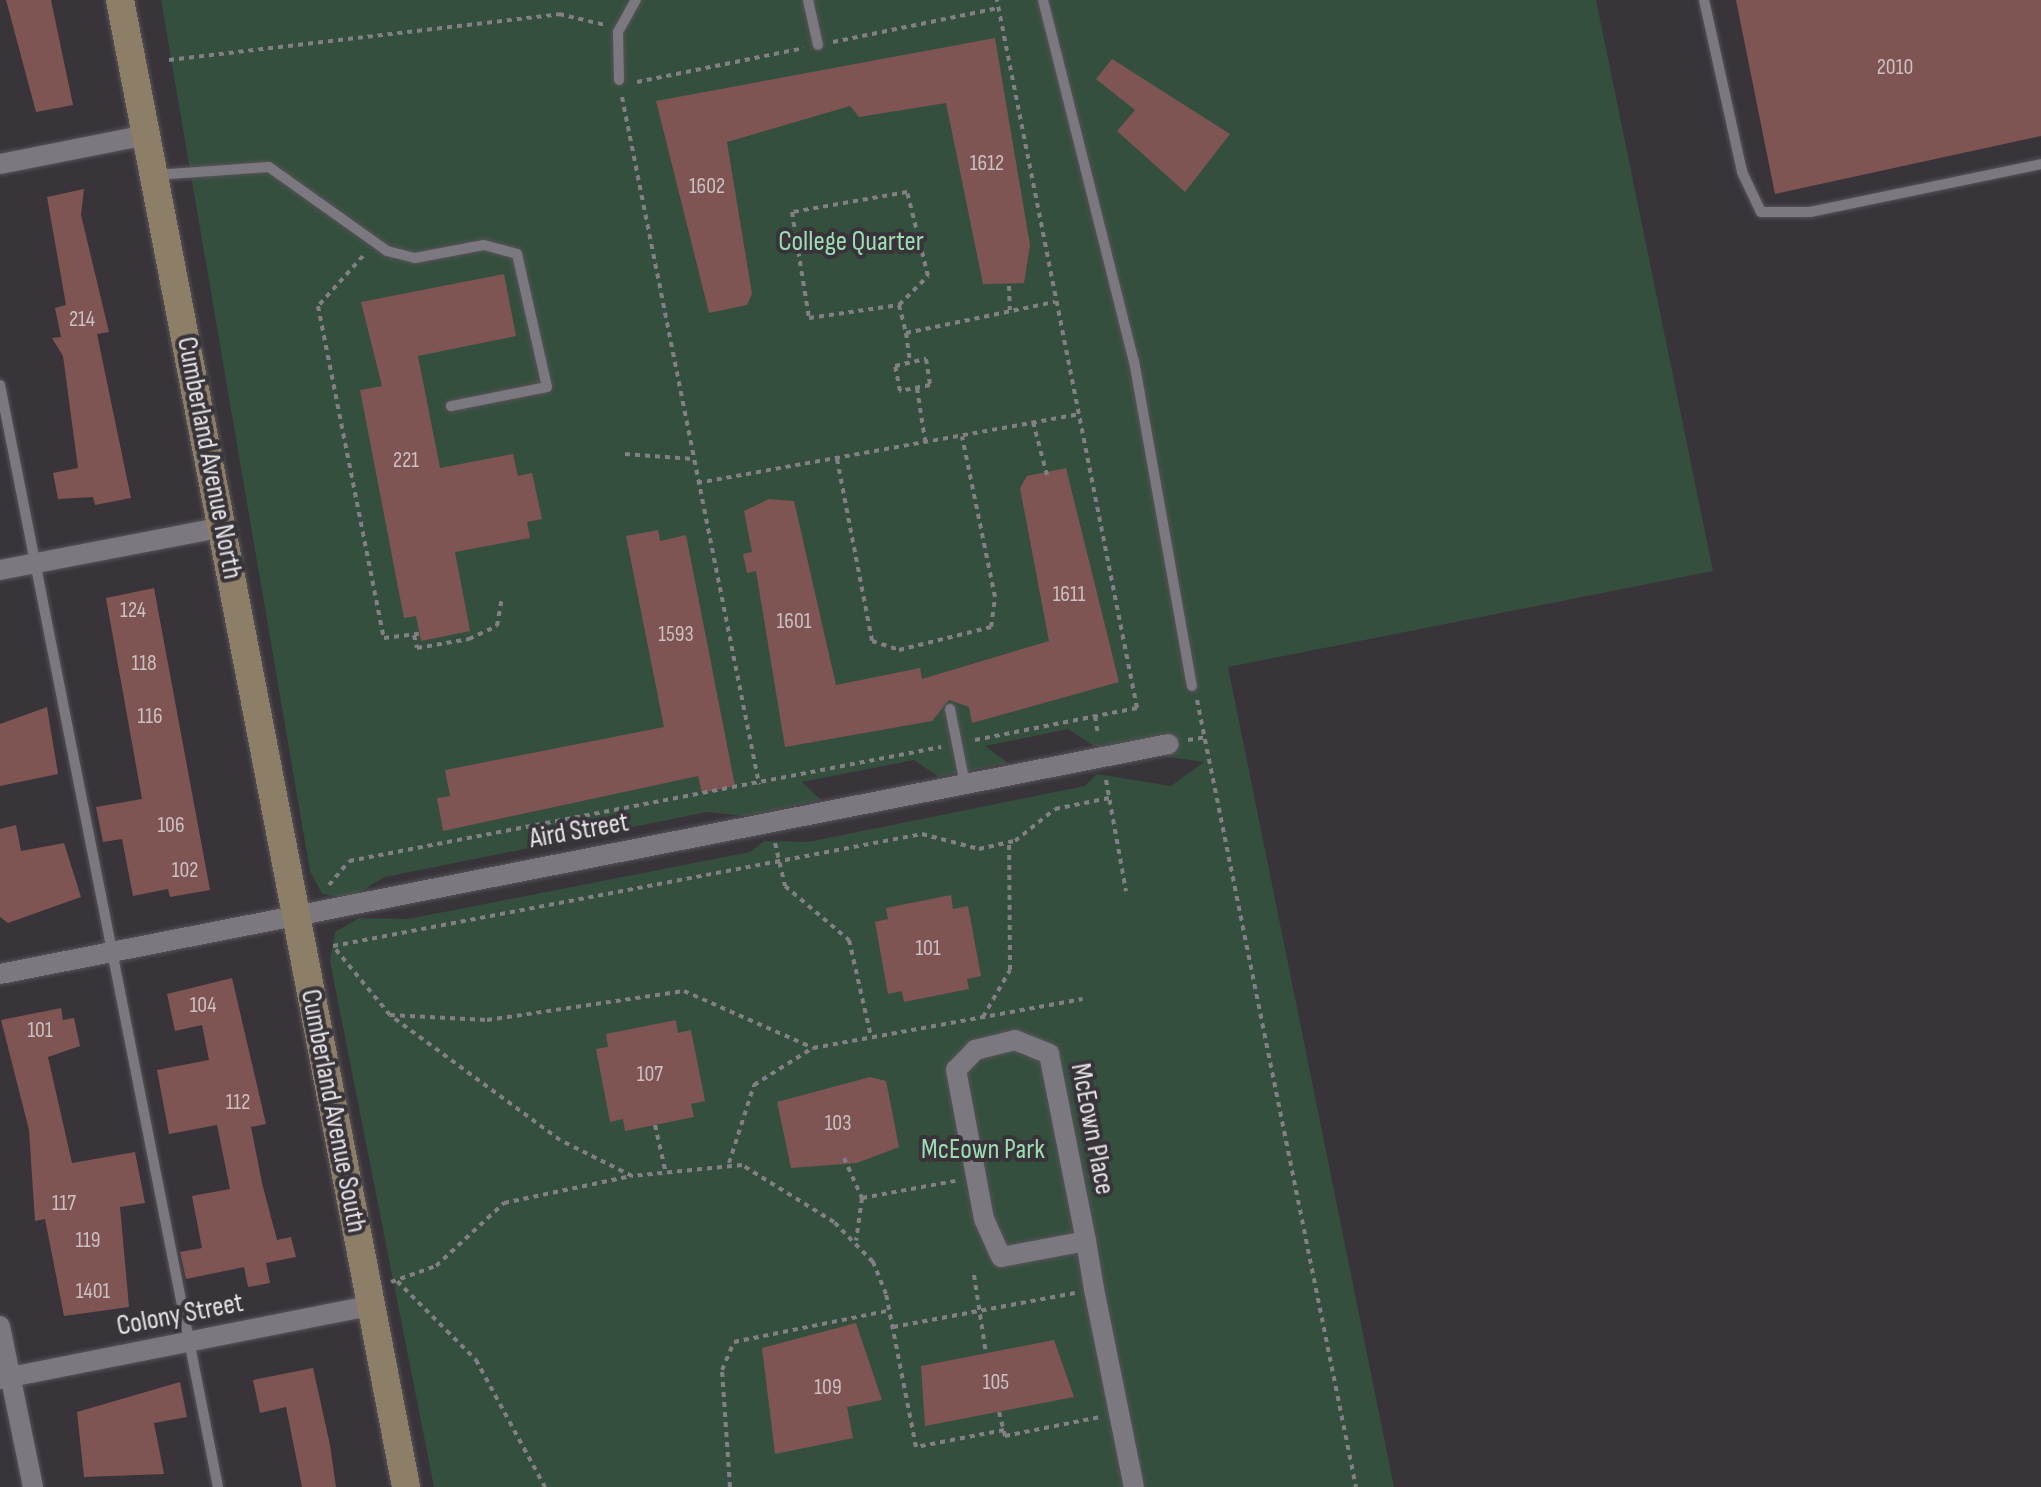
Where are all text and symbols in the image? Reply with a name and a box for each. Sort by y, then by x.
house number: 2010 [1877,55,1913,81]
house number: 1612 [970,151,1004,177]
house number: 1602 [689,174,725,200]
park label: College Quarter [778,225,924,259]
house number: 214 [69,307,95,333]
street label: Cumberland Avenue North [169,334,249,582]
house number: 221 [393,448,419,474]
house number: 1611 [1053,582,1085,608]
house number: 124 [120,598,146,624]
house number: 1601 [777,609,811,635]
house number: 1593 [658,622,694,648]
house number: 118 [131,651,157,677]
house number: 116 [137,704,163,730]
street label: Aird Street [527,806,631,856]
house number: 106 [157,813,185,839]
house number: 102 [172,858,198,884]
house number: 101 [915,936,941,962]
street label: Cumberland Avenue South [293,987,373,1235]
house number: 104 [190,993,216,1019]
house number: 101 [27,1018,53,1044]
street label: McEown Place [1063,1061,1121,1197]
house number: 107 [637,1062,663,1088]
house number: 112 [226,1090,250,1116]
house number: 103 [825,1111,851,1137]
park label: McEown Park [921,1133,1045,1167]
house number: 117 [52,1191,76,1217]
house number: 119 [75,1228,101,1254]
house number: 1401 [76,1279,110,1305]
street label: Colony Street [114,1286,246,1344]
house number: 105 [983,1370,1009,1396]
house number: 109 [814,1375,842,1401]

